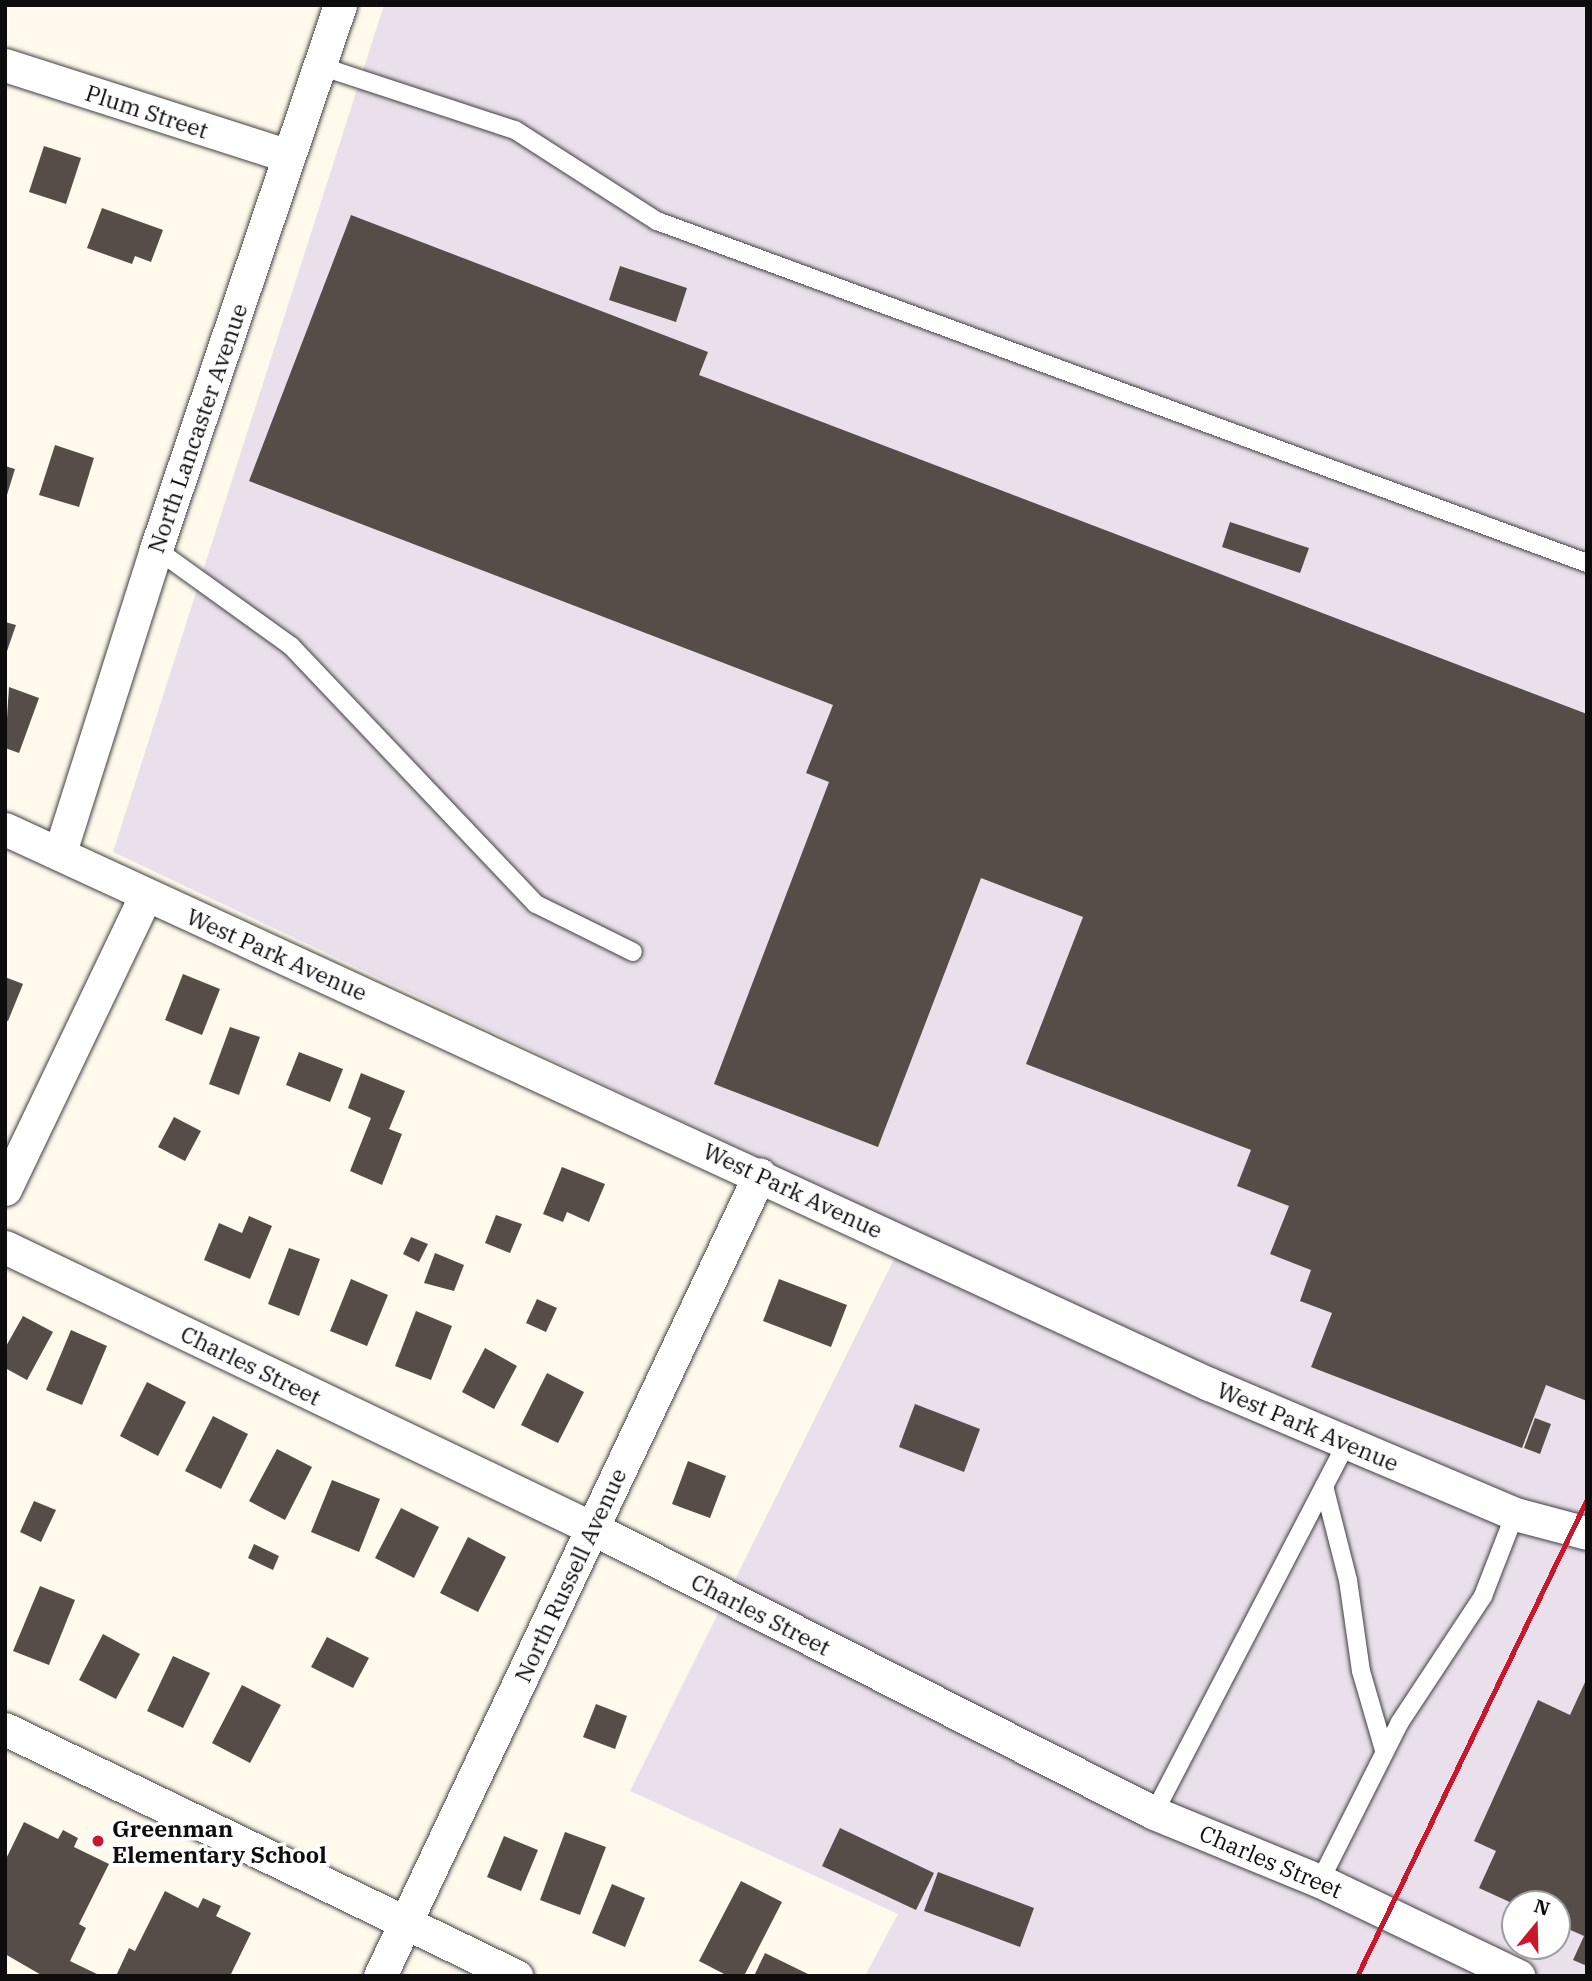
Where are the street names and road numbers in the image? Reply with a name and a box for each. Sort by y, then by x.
street label: Plum Street [82,78,212,144]
street label: North Lancaster Avenue [141,300,253,556]
street label: West Park Avenue [183,902,371,1006]
street label: West Park Avenue [699,1136,887,1244]
street label: Charles Street [176,1319,326,1411]
street label: West Park Avenue [1213,1375,1403,1477]
street label: North Russell Avenue [508,1464,632,1686]
street label: Charles Street [687,1567,835,1661]
street label: Charles Street [1195,1819,1347,1903]

